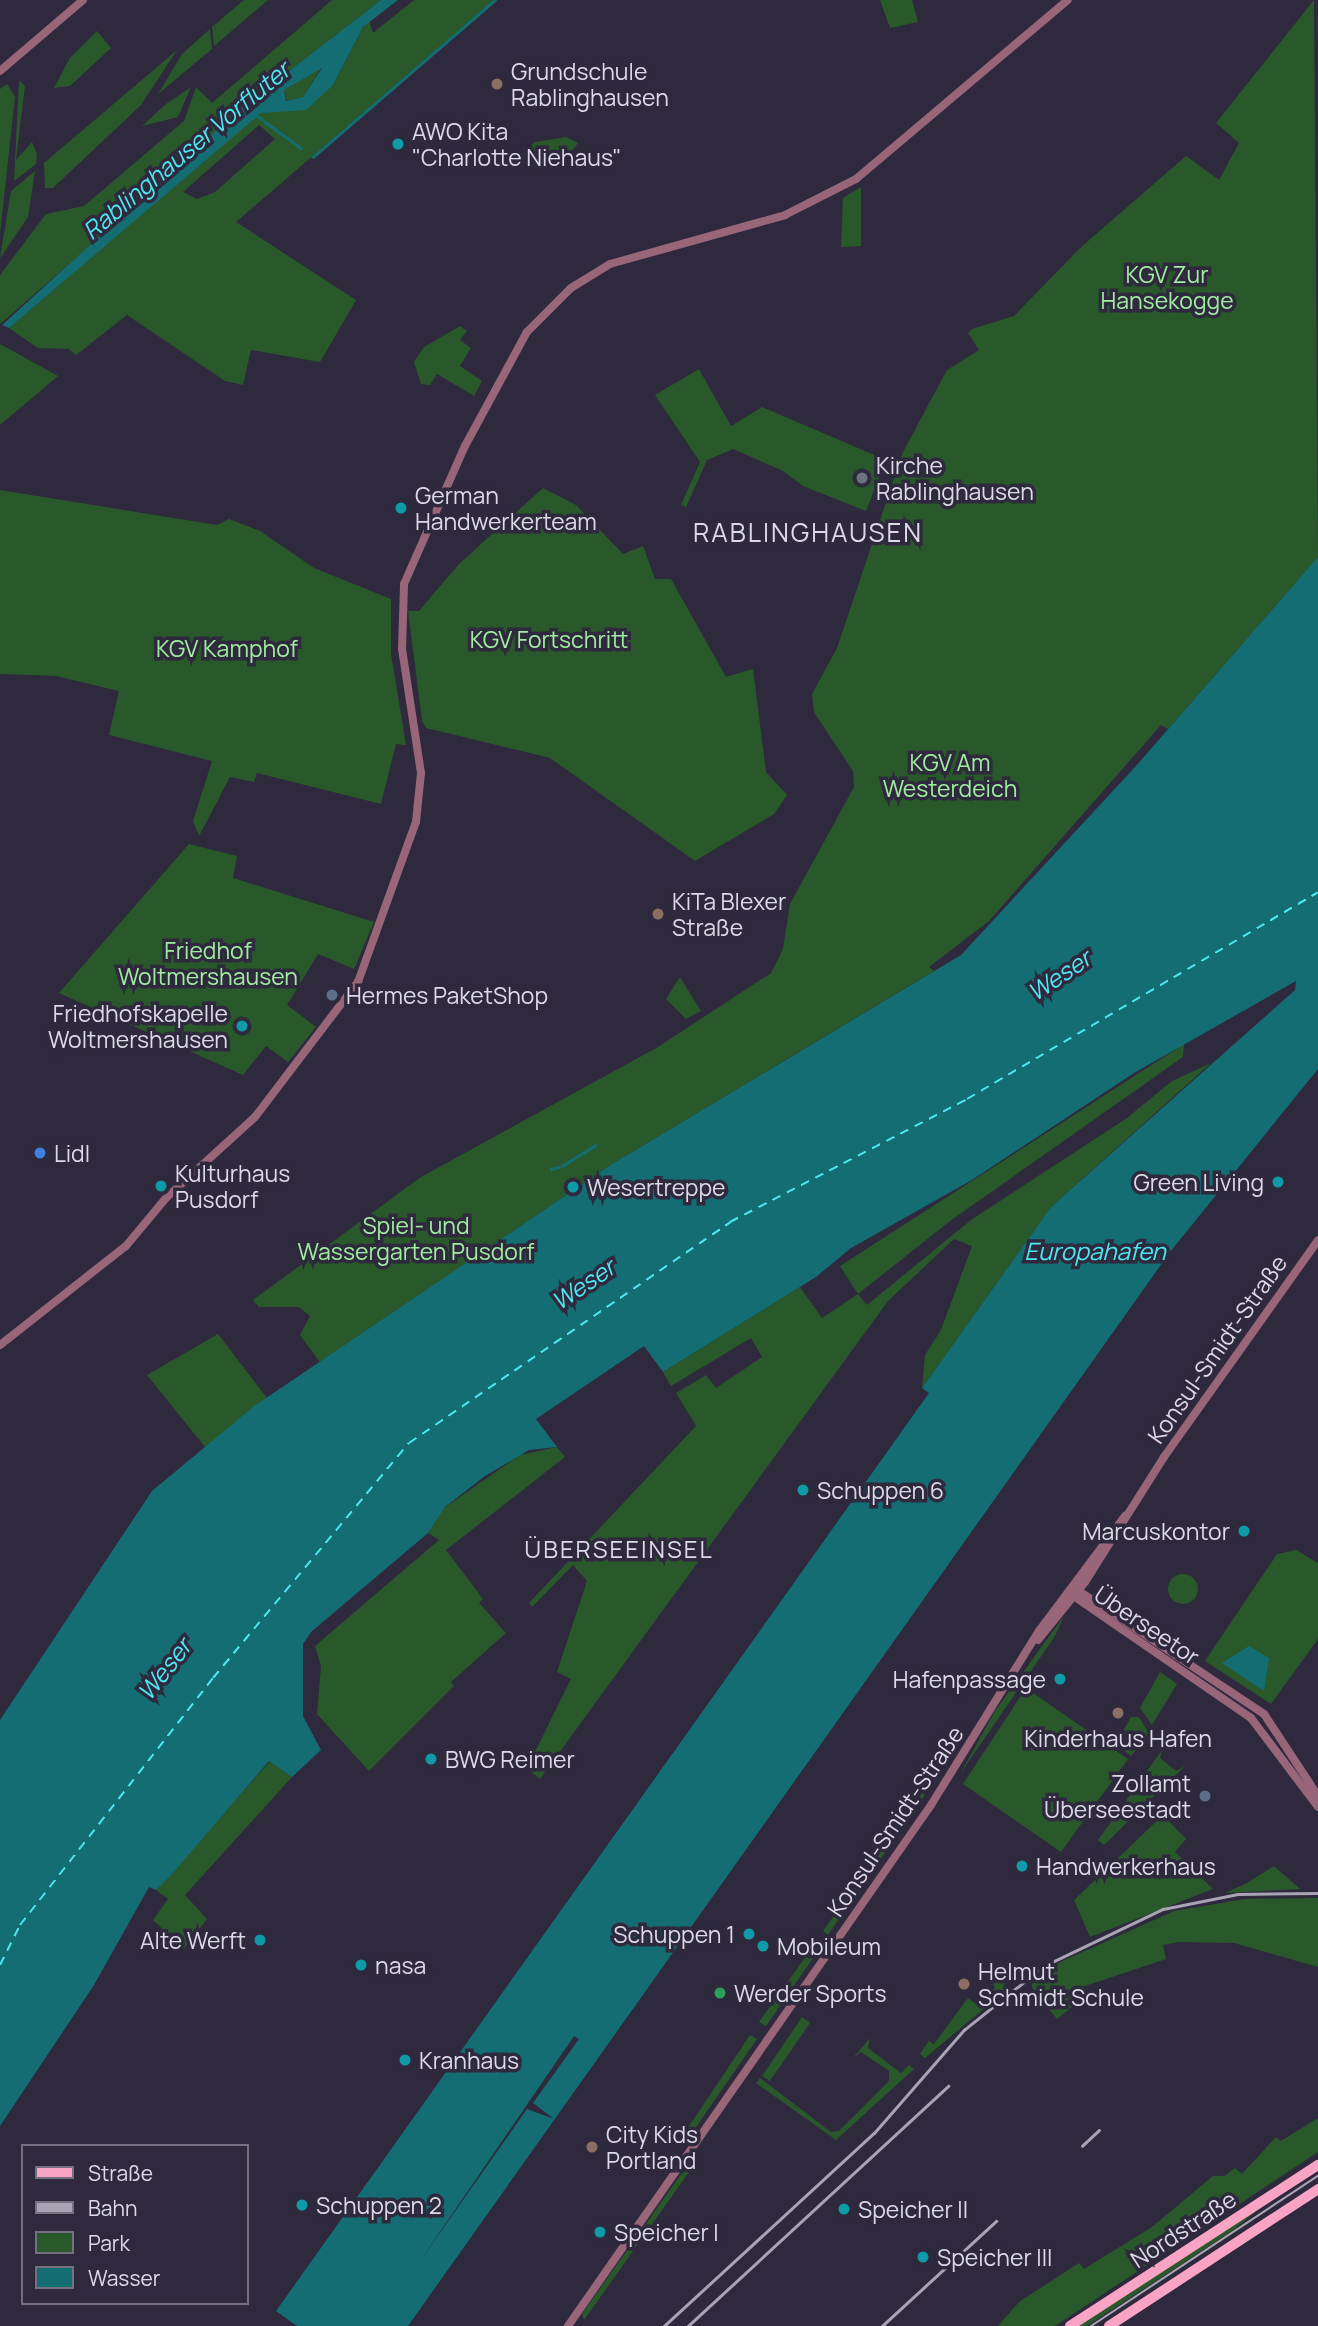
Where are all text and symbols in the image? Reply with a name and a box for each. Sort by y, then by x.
water label: Rablinghauser Vorfluter [77,55,295,245]
place label: Grundschule Rablinghausen [511,57,669,111]
marker: Grundschule Rablinghausen [489,76,505,92]
place label: AWO Kita "Charlotte Niehaus" [412,117,622,171]
marker: AWO Kita "Charlotte Niehaus" [390,136,406,152]
park label: KGV Zur Hansekogge [1100,260,1234,314]
place label: Kirche Rablinghausen [876,451,1034,505]
marker: Kirche Rablinghausen [854,470,870,486]
place label: German Handwerkerteam [415,481,597,535]
marker: German Handwerkerteam [393,500,409,516]
district label: RABLINGHAUSEN [695,517,921,549]
park label: KGV Fortschritt [470,625,628,653]
park label: KGV Kamphof [156,634,298,662]
park label: KGV Am Westerdeich [883,748,1017,802]
place label: KiTa Blexer Straße [672,887,786,941]
marker: KiTa Blexer Straße [650,906,666,922]
park label: Friedhof Woltmershausen [118,936,298,990]
water label: Weser [1022,943,1096,1007]
place label: Hermes PaketShop [346,981,548,1009]
marker: Hermes PaketShop [324,987,340,1003]
place label: Friedhofskapelle Woltmershausen [48,999,228,1053]
marker: Friedhofskapelle Woltmershausen [234,1018,250,1034]
place label: Lidl [54,1139,90,1167]
marker: Lidl [32,1145,48,1161]
place label: Kulturhaus Pusdorf [175,1159,290,1213]
place label: Green Living [1133,1168,1264,1196]
place label: Wesertreppe [587,1173,725,1201]
marker: Green Living [1270,1174,1286,1190]
marker: Kulturhaus Pusdorf [153,1178,169,1194]
marker: Wesertreppe [565,1179,581,1195]
park label: Spiel- und Wassergarten Pusdorf [298,1211,534,1265]
water label: Europahafen [1024,1237,1166,1265]
street label: Konsul-Smidt-Straße [1142,1250,1292,1448]
water label: Weser [546,1252,620,1316]
place label: Schuppen 6 [817,1476,944,1504]
marker: Schuppen 6 [795,1482,811,1498]
place label: Marcuskontor [1082,1517,1230,1545]
marker: Marcuskontor [1236,1523,1252,1539]
district label: ÜBERSEEINSEL [526,1535,712,1563]
street label: Überseetor [1089,1580,1205,1670]
water label: Weser [131,1632,197,1706]
place label: Hafenpassage [893,1665,1046,1693]
marker: Hafenpassage [1052,1671,1068,1687]
marker: Kinderhaus Hafen [1110,1705,1126,1721]
street label: Konsul-Smidt-Straße [821,1721,969,1921]
place label: Kinderhaus Hafen [1024,1724,1212,1752]
place label: BWG Reimer [445,1745,575,1773]
marker: BWG Reimer [423,1751,439,1767]
place label: Zollamt Überseestadt [1044,1769,1191,1823]
marker: Zollamt Überseestadt [1197,1788,1213,1804]
place label: Handwerkerhaus [1036,1852,1216,1880]
marker: Handwerkerhaus [1014,1858,1030,1874]
place label: Schuppen 1 [613,1920,735,1948]
place label: Alte Werft [140,1926,246,1954]
marker: Schuppen 1 [741,1926,757,1942]
marker: Alte Werft [252,1932,268,1948]
place label: Mobileum [777,1932,881,1960]
marker: Mobileum [755,1938,771,1954]
place label: nasa [375,1951,426,1979]
marker: nasa [353,1957,369,1973]
place label: Helmut Schmidt Schule [978,1957,1144,2011]
marker: Helmut Schmidt Schule [956,1976,972,1992]
place label: Werder Sports [734,1979,887,2007]
marker: Werder Sports [712,1985,728,2001]
place label: Kranhaus [419,2046,519,2074]
marker: Kranhaus [397,2052,413,2068]
place label: City Kids Portland [606,2120,698,2174]
marker: City Kids Portland [584,2139,600,2155]
legend [21,2144,248,2305]
text: Straße [88,2159,153,2187]
street label: Nordstraße [1125,2185,1241,2273]
place label: Schuppen 2 [316,2191,442,2219]
text: Bahn [88,2194,138,2222]
place label: Speicher II [858,2195,968,2223]
marker: Schuppen 2 [294,2197,310,2213]
marker: Speicher II [836,2201,852,2217]
place label: Speicher I [614,2218,719,2246]
marker: Speicher I [592,2224,608,2240]
text: Park [88,2229,130,2257]
place label: Speicher III [937,2243,1052,2271]
marker: Speicher III [915,2249,931,2265]
text: Wasser [88,2264,160,2292]

